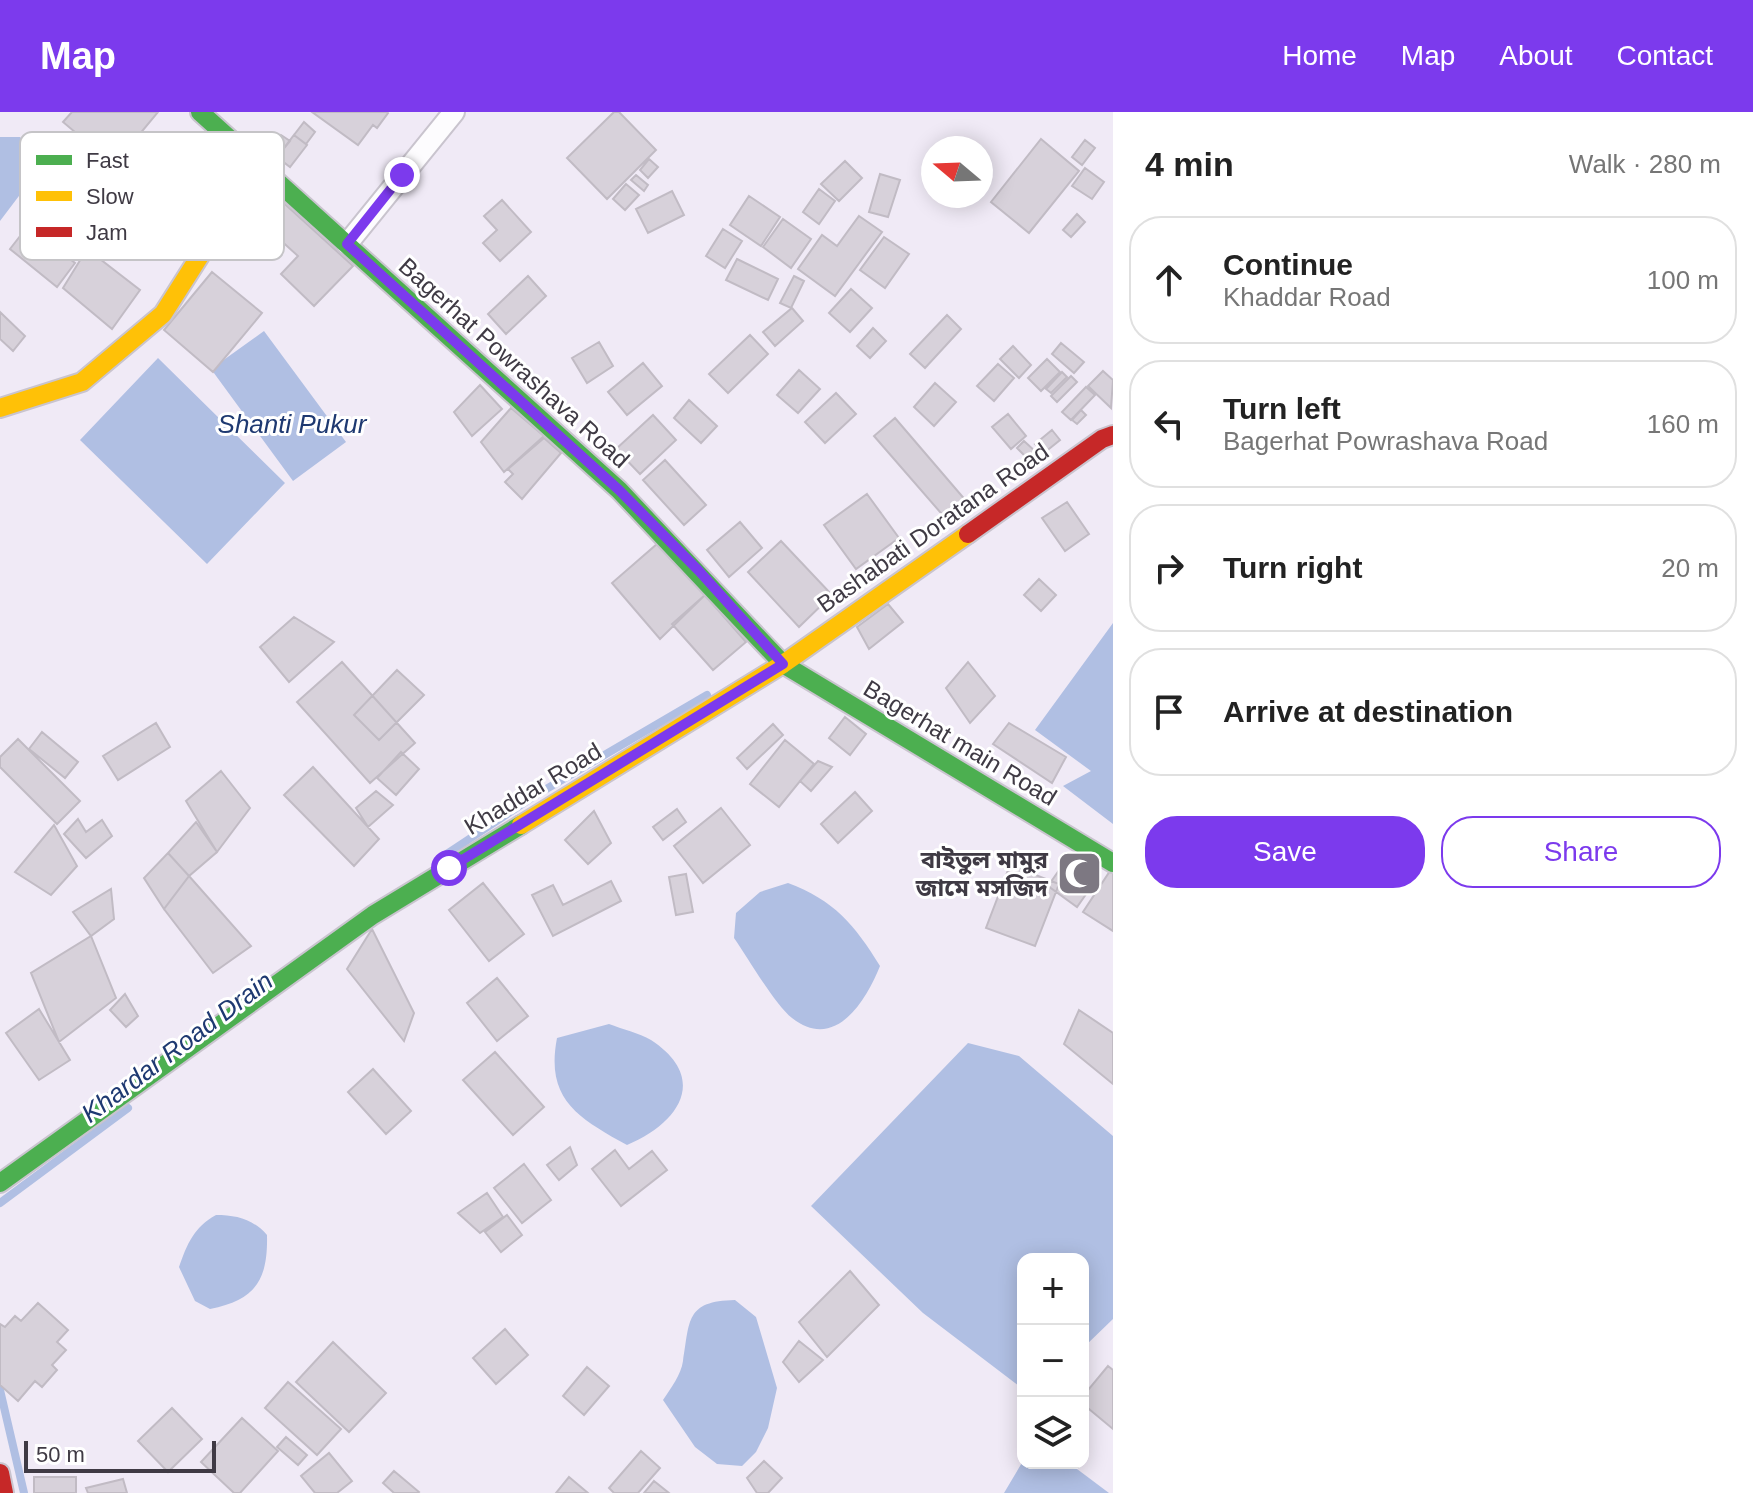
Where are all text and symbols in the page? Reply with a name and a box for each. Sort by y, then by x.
text: Map [40,35,116,77]
text: Home [1282,40,1357,71]
text: Map [1401,40,1455,71]
text: About [1499,40,1573,71]
text: Contact [1617,40,1713,71]
legend [20,132,284,260]
north arrow [921,136,993,208]
text: 4 min [1145,145,1234,183]
text: Fast [86,148,129,173]
text: Walk · 280 m [1569,149,1721,179]
route end [384,157,420,193]
text: Slow [86,184,134,209]
text: Jam [86,220,128,245]
text: Continue [1223,248,1353,281]
street label: Bagerhat Powrashava Road [394,252,635,473]
icon: ahead [1147,258,1191,302]
text: 100 m [1647,265,1719,295]
text: Khaddar Road [1223,282,1391,312]
text: Turn left [1223,392,1341,425]
icon: left [1147,402,1191,446]
water label: Shanti Pukur [218,409,368,439]
text: 160 m [1647,409,1719,439]
text: Bagerhat Powrashava Road [1223,426,1548,456]
street label: Bashabati Doratana Road [812,437,1054,618]
icon: right [1147,546,1191,590]
text: Turn right [1223,551,1362,584]
text: 20 m [1661,553,1719,583]
street label: Bagerhat main Road [859,674,1062,811]
icon: arrive [1147,690,1191,734]
text: Arrive at destination [1223,695,1513,728]
street label: Khaddar Road [459,737,606,840]
button: Save [1145,816,1425,888]
button: Share [1441,816,1721,888]
place label: বাইতুল মামুর জামে মসজিদ [915,846,1049,901]
route start [431,850,467,886]
mosque icon: বাইতুল মামুর জামে মসজিদ [1055,850,1103,898]
water label: Khardar Road Drain [76,965,278,1129]
map controls [1017,1253,1089,1469]
button: + [1017,1253,1089,1325]
button: − [1017,1325,1089,1397]
button: layers [1017,1397,1089,1469]
scale bar [24,1437,216,1473]
text: 50 m [36,1442,85,1467]

